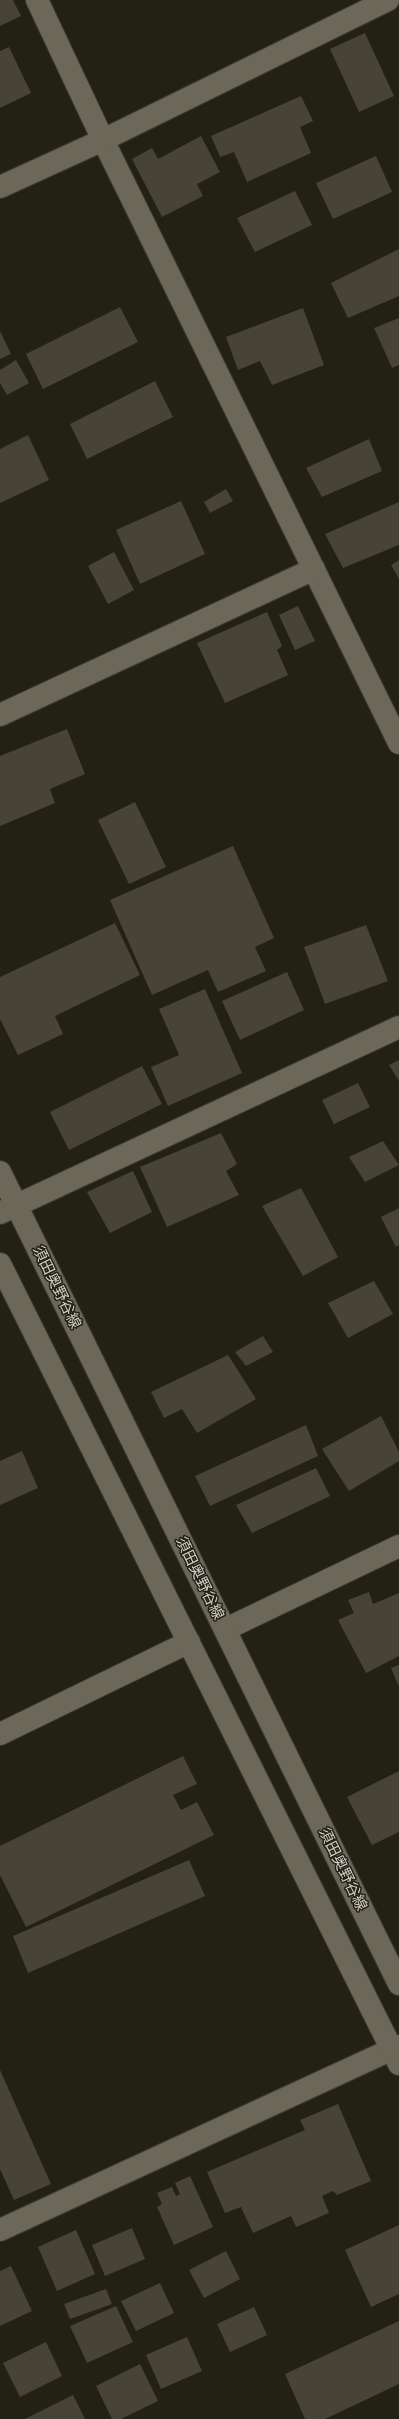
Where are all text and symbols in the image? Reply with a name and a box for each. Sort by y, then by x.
street label: 須田奥野谷線 [29,1243,85,1331]
street label: 須田奥野谷線 [172,1534,228,1622]
street label: 須田奥野谷線 [315,1825,371,1913]

